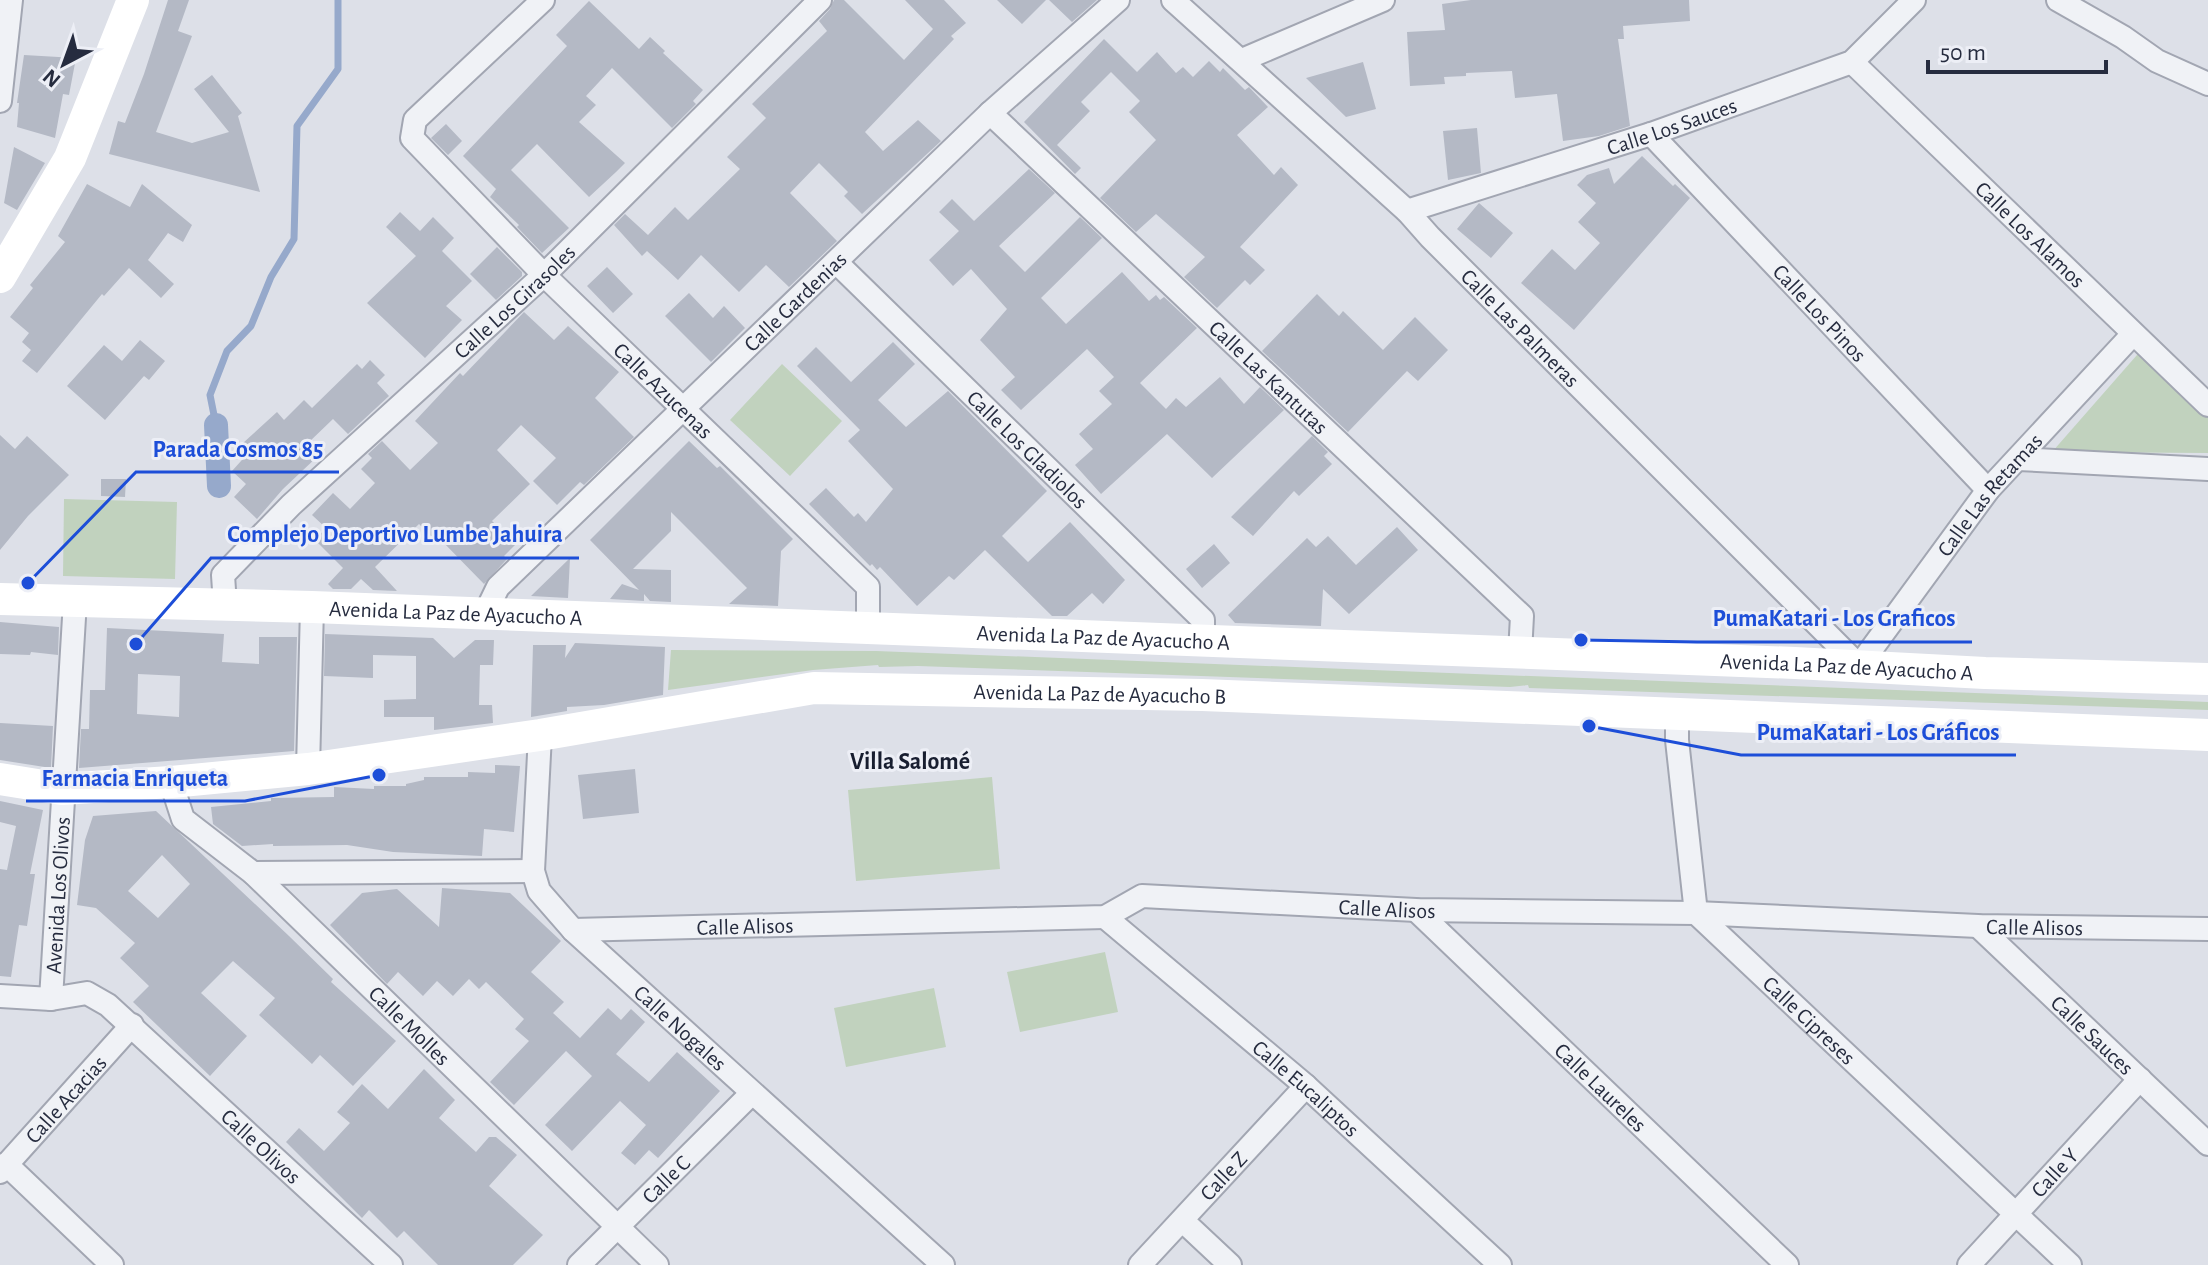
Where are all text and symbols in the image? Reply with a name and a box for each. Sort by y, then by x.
north arrow [24,24,104,104]
scale bar [1928,24,2106,74]
text: 50 m [1940,41,1986,65]
text: N [39,65,65,92]
street label: Calle Los Sauces [1604,94,1740,159]
street label: Calle Los Alamos [1971,177,2089,292]
street label: Calle Los Girasoles [450,241,580,363]
street label: Calle Gardenias [740,248,851,356]
street label: Calle Los Pinos [1768,260,1870,366]
street label: Calle Las Palmeras [1457,265,1583,392]
street label: Calle Las Kantutas [1205,317,1332,438]
street label: Calle Azucenas [609,339,717,443]
street label: Calle Los Gladiolos [963,387,1091,513]
callout: Parada Cosmos 85 [136,424,339,472]
street label: Calle Las Retamas [1933,430,2047,561]
text: Parada Cosmos 85 [153,438,323,462]
callout: Complejo Deportivo Lumbe Jahuira [211,510,579,558]
text: Complejo Deportivo Lumbe Jahuira [227,523,563,547]
callout: PumaKatari - Los Graficos [1697,594,1972,642]
street label: Avenida La Paz de Ayacucho A [329,598,583,629]
text: PumaKatari - Los Graficos [1712,607,1956,631]
street label: Avenida La Paz de Ayacucho A [976,622,1231,654]
street label: Avenida La Paz de Ayacucho A [1720,650,1974,684]
street label: Avenida La Paz de Ayacucho B [973,681,1227,708]
callout: PumaKatari - Los Gráficos [1741,707,2016,755]
text: PumaKatari - Los Gráficos [1756,721,2000,745]
district label: Villa Salomé [850,750,970,774]
callout: Farmacia Enriqueta [26,753,245,801]
text: Farmacia Enriqueta [42,767,228,791]
street label: Avenida Los Olivos [43,816,74,975]
street label: Calle Alisos [1338,896,1435,922]
street label: Calle Alisos [696,915,794,939]
street label: Calle Alisos [1986,916,2083,939]
street label: Calle Cipreses [1758,972,1859,1069]
street label: Calle Nogales [630,981,730,1075]
street label: Calle Molles [365,982,454,1070]
street label: Calle Sauces [2047,992,2137,1079]
street label: Calle Eucaliptos [1248,1036,1363,1141]
street label: Calle Laureles [1550,1039,1650,1136]
street label: Calle Acacias [22,1052,111,1148]
street label: Calle Olivos [217,1105,305,1188]
street label: Calle Y [2027,1144,2083,1202]
street label: Calle Z [1196,1148,1251,1205]
street label: Calle C [638,1152,694,1208]

